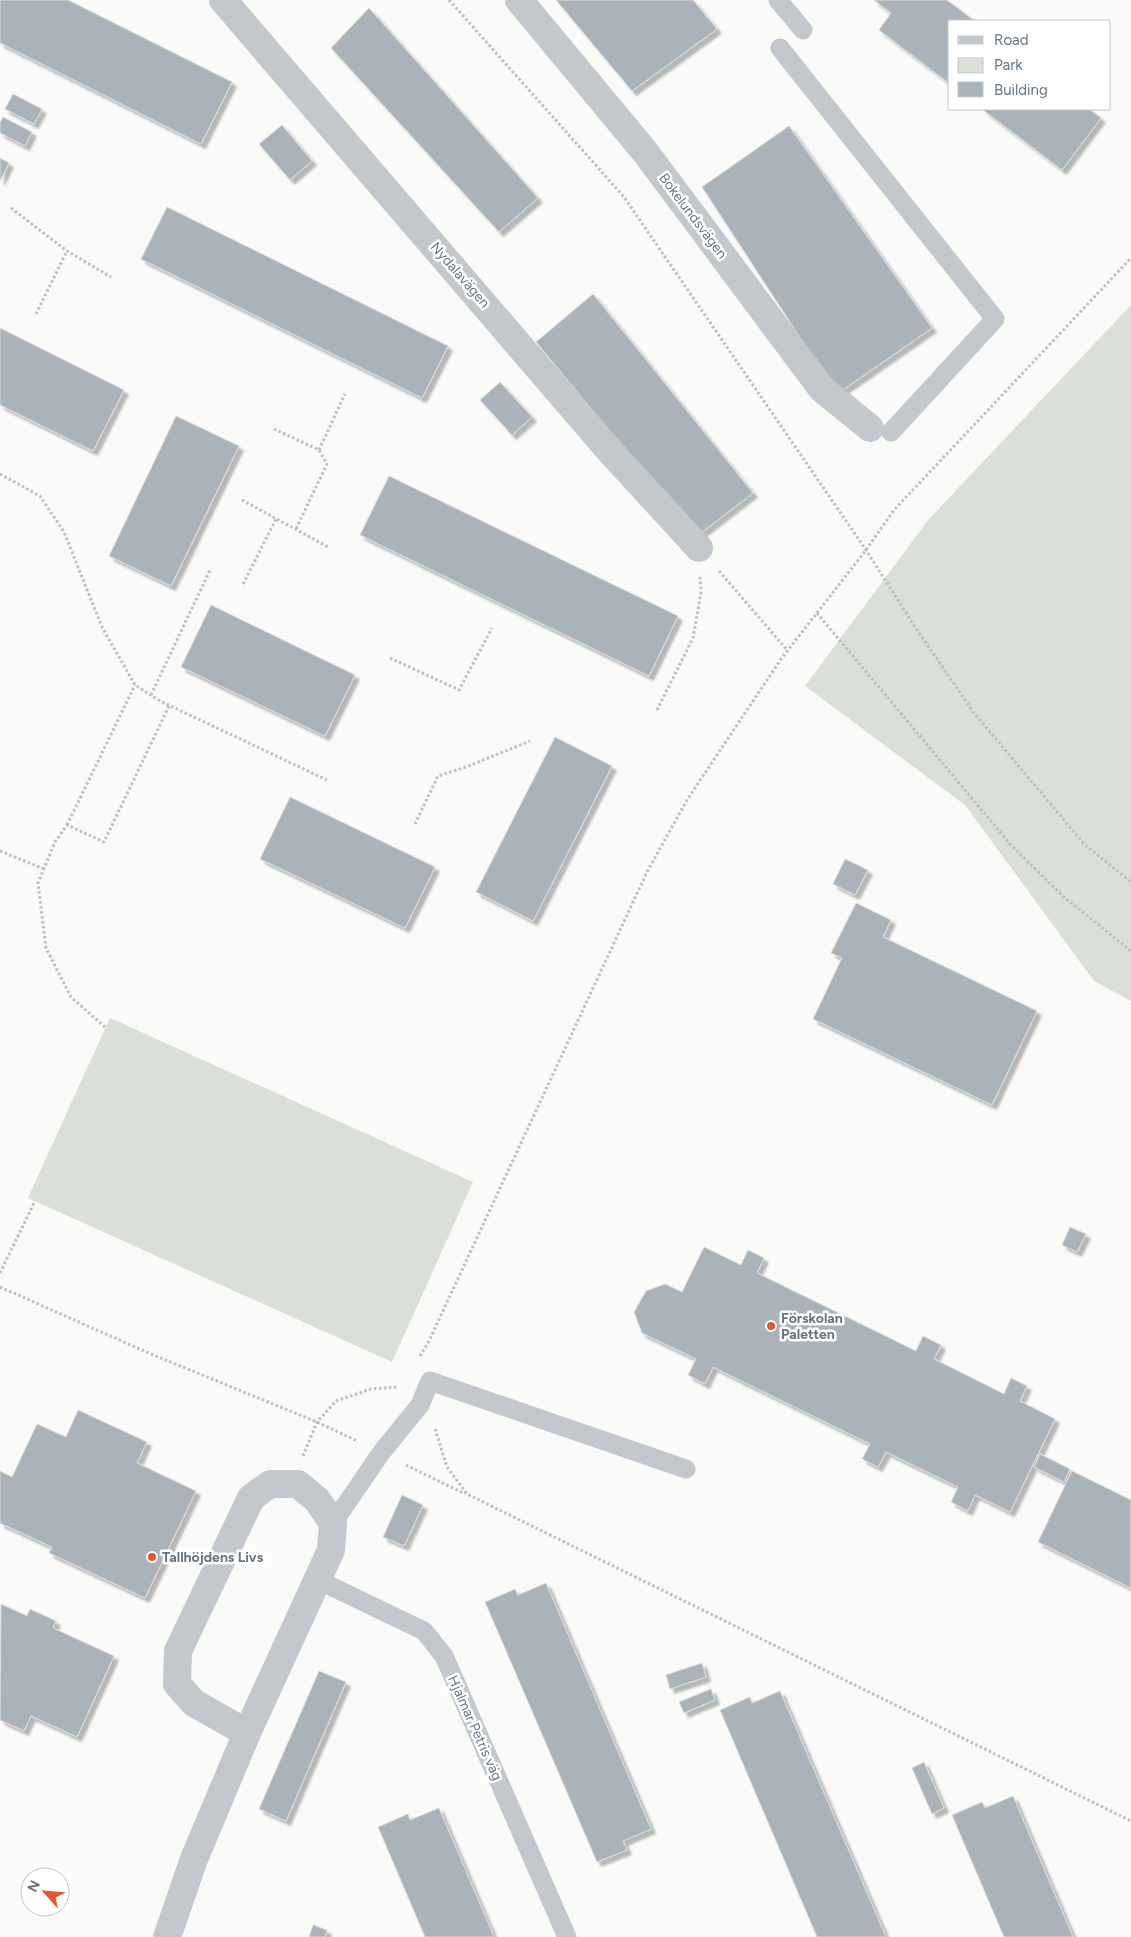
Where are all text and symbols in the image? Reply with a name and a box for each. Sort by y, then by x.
legend [948,20,1111,110]
text: Road [994,31,1029,49]
text: Park [994,56,1023,74]
text: Building [994,81,1048,99]
street label: Bokelundsvägen [655,170,731,262]
street label: Nydalavägen [427,239,493,312]
place label: Förskolan Paletten [781,1310,843,1343]
marker: Förskolan Paletten [765,1320,777,1332]
place label: Tallhöjdens Livs [162,1549,264,1566]
marker: Tallhöjdens Livs [146,1551,158,1563]
street label: Hjalmar Petris väg [444,1673,506,1783]
north arrow [20,1867,70,1917]
text: N [24,1878,44,1895]

